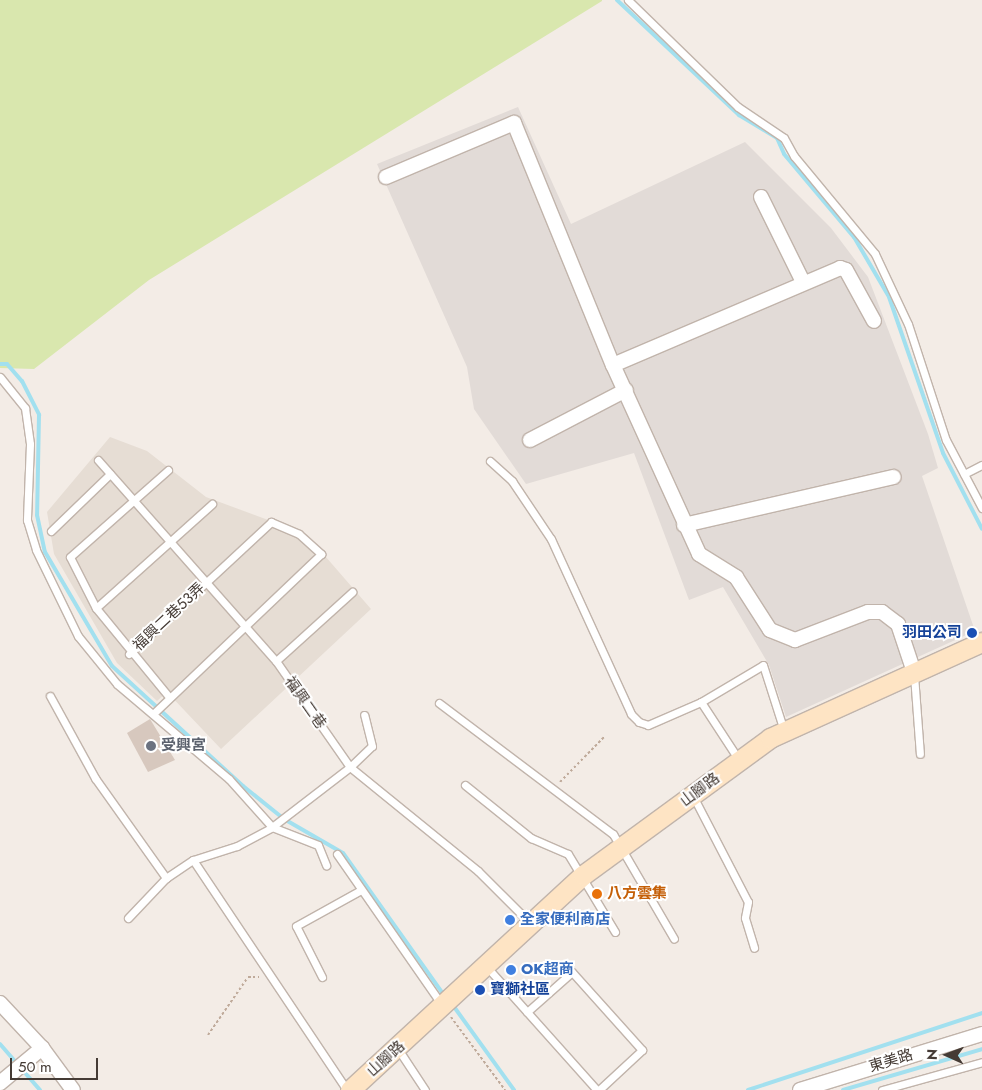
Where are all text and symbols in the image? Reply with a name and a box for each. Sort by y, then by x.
street label: 福興二巷53弄 [129,579,209,655]
place label: 羽田公司 [902,624,962,642]
marker: 羽田公司 [966,627,978,639]
street label: 福興二巷 [280,673,330,733]
place label: 受興宮 [161,737,206,755]
marker: 受興宮 [145,740,157,752]
street label: 山腳路 [677,769,723,811]
place label: 八方雲集 [607,885,667,903]
marker: 八方雲集 [591,888,603,900]
place label: 全家便利商店 [520,911,610,929]
marker: 全家便利商店 [504,914,516,926]
place label: OK超商 [521,961,574,979]
marker: OK超商 [505,964,517,976]
place label: 寶獅社區 [490,981,550,999]
marker: 寶獅社區 [474,984,486,996]
north arrow [922,1030,972,1080]
street label: 山腳路 [363,1037,409,1081]
street label: 東美路 [867,1046,915,1076]
scale bar [12,1048,100,1080]
text: N [922,1049,942,1060]
text: 50 m [18,1056,52,1078]

